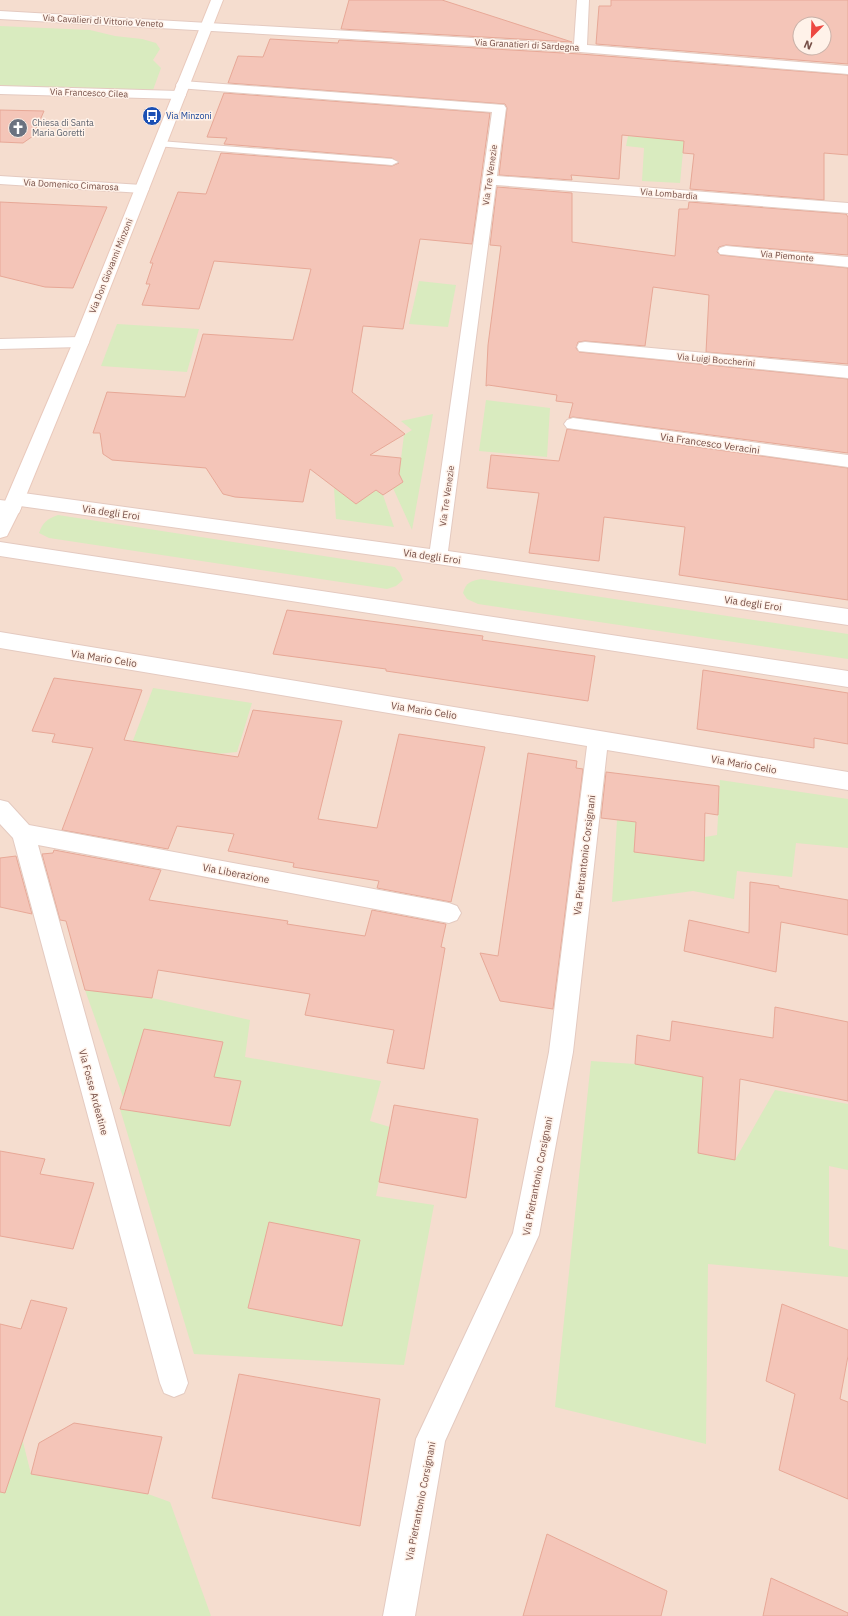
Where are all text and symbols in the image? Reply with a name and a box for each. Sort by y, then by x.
street label: Via Cavalieri di Vittorio Veneto [42,12,164,29]
north arrow [792,16,832,56]
street label: Via Granatieri di Sardegna [474,36,580,53]
text: N [802,37,814,53]
street label: Via Francesco Cilea [50,86,128,99]
bus stop icon: Via Minzoni [141,105,163,127]
place label: Via Minzoni [166,110,212,121]
church icon: Chiesa di Santa Maria Goretti [7,117,29,139]
place label: Chiesa di Santa Maria Goretti [32,117,94,138]
street label: Via Tre Venezie [480,144,499,206]
street label: Via Domenico Cimarosa [23,177,119,193]
street label: Via Lombardia [640,186,698,202]
street label: Via Don Giovanni Minzoni [86,217,135,315]
street label: Via Piemonte [760,248,814,263]
street label: Via Luigi Boccherini [676,351,756,368]
street label: Via Francesco Veracini [659,430,761,457]
street label: Via Tre Venezie [437,465,456,527]
street label: Via degli Eroi [81,502,141,523]
street label: Via degli Eroi [402,546,462,567]
street label: Via degli Eroi [723,593,783,614]
street label: Via Mario Celio [70,647,138,670]
street label: Via Mario Celio [390,699,458,722]
street label: Via Mario Celio [710,752,778,777]
street label: Via Pietrantonio Corsignani [571,794,598,916]
street label: Via Liberazione [201,861,271,886]
street label: Via Fosse Ardeatine [76,1048,111,1137]
street label: Via Pietrantonio Corsignani [520,1115,555,1237]
street label: Via Pietrantonio Corsignani [403,1440,438,1562]

